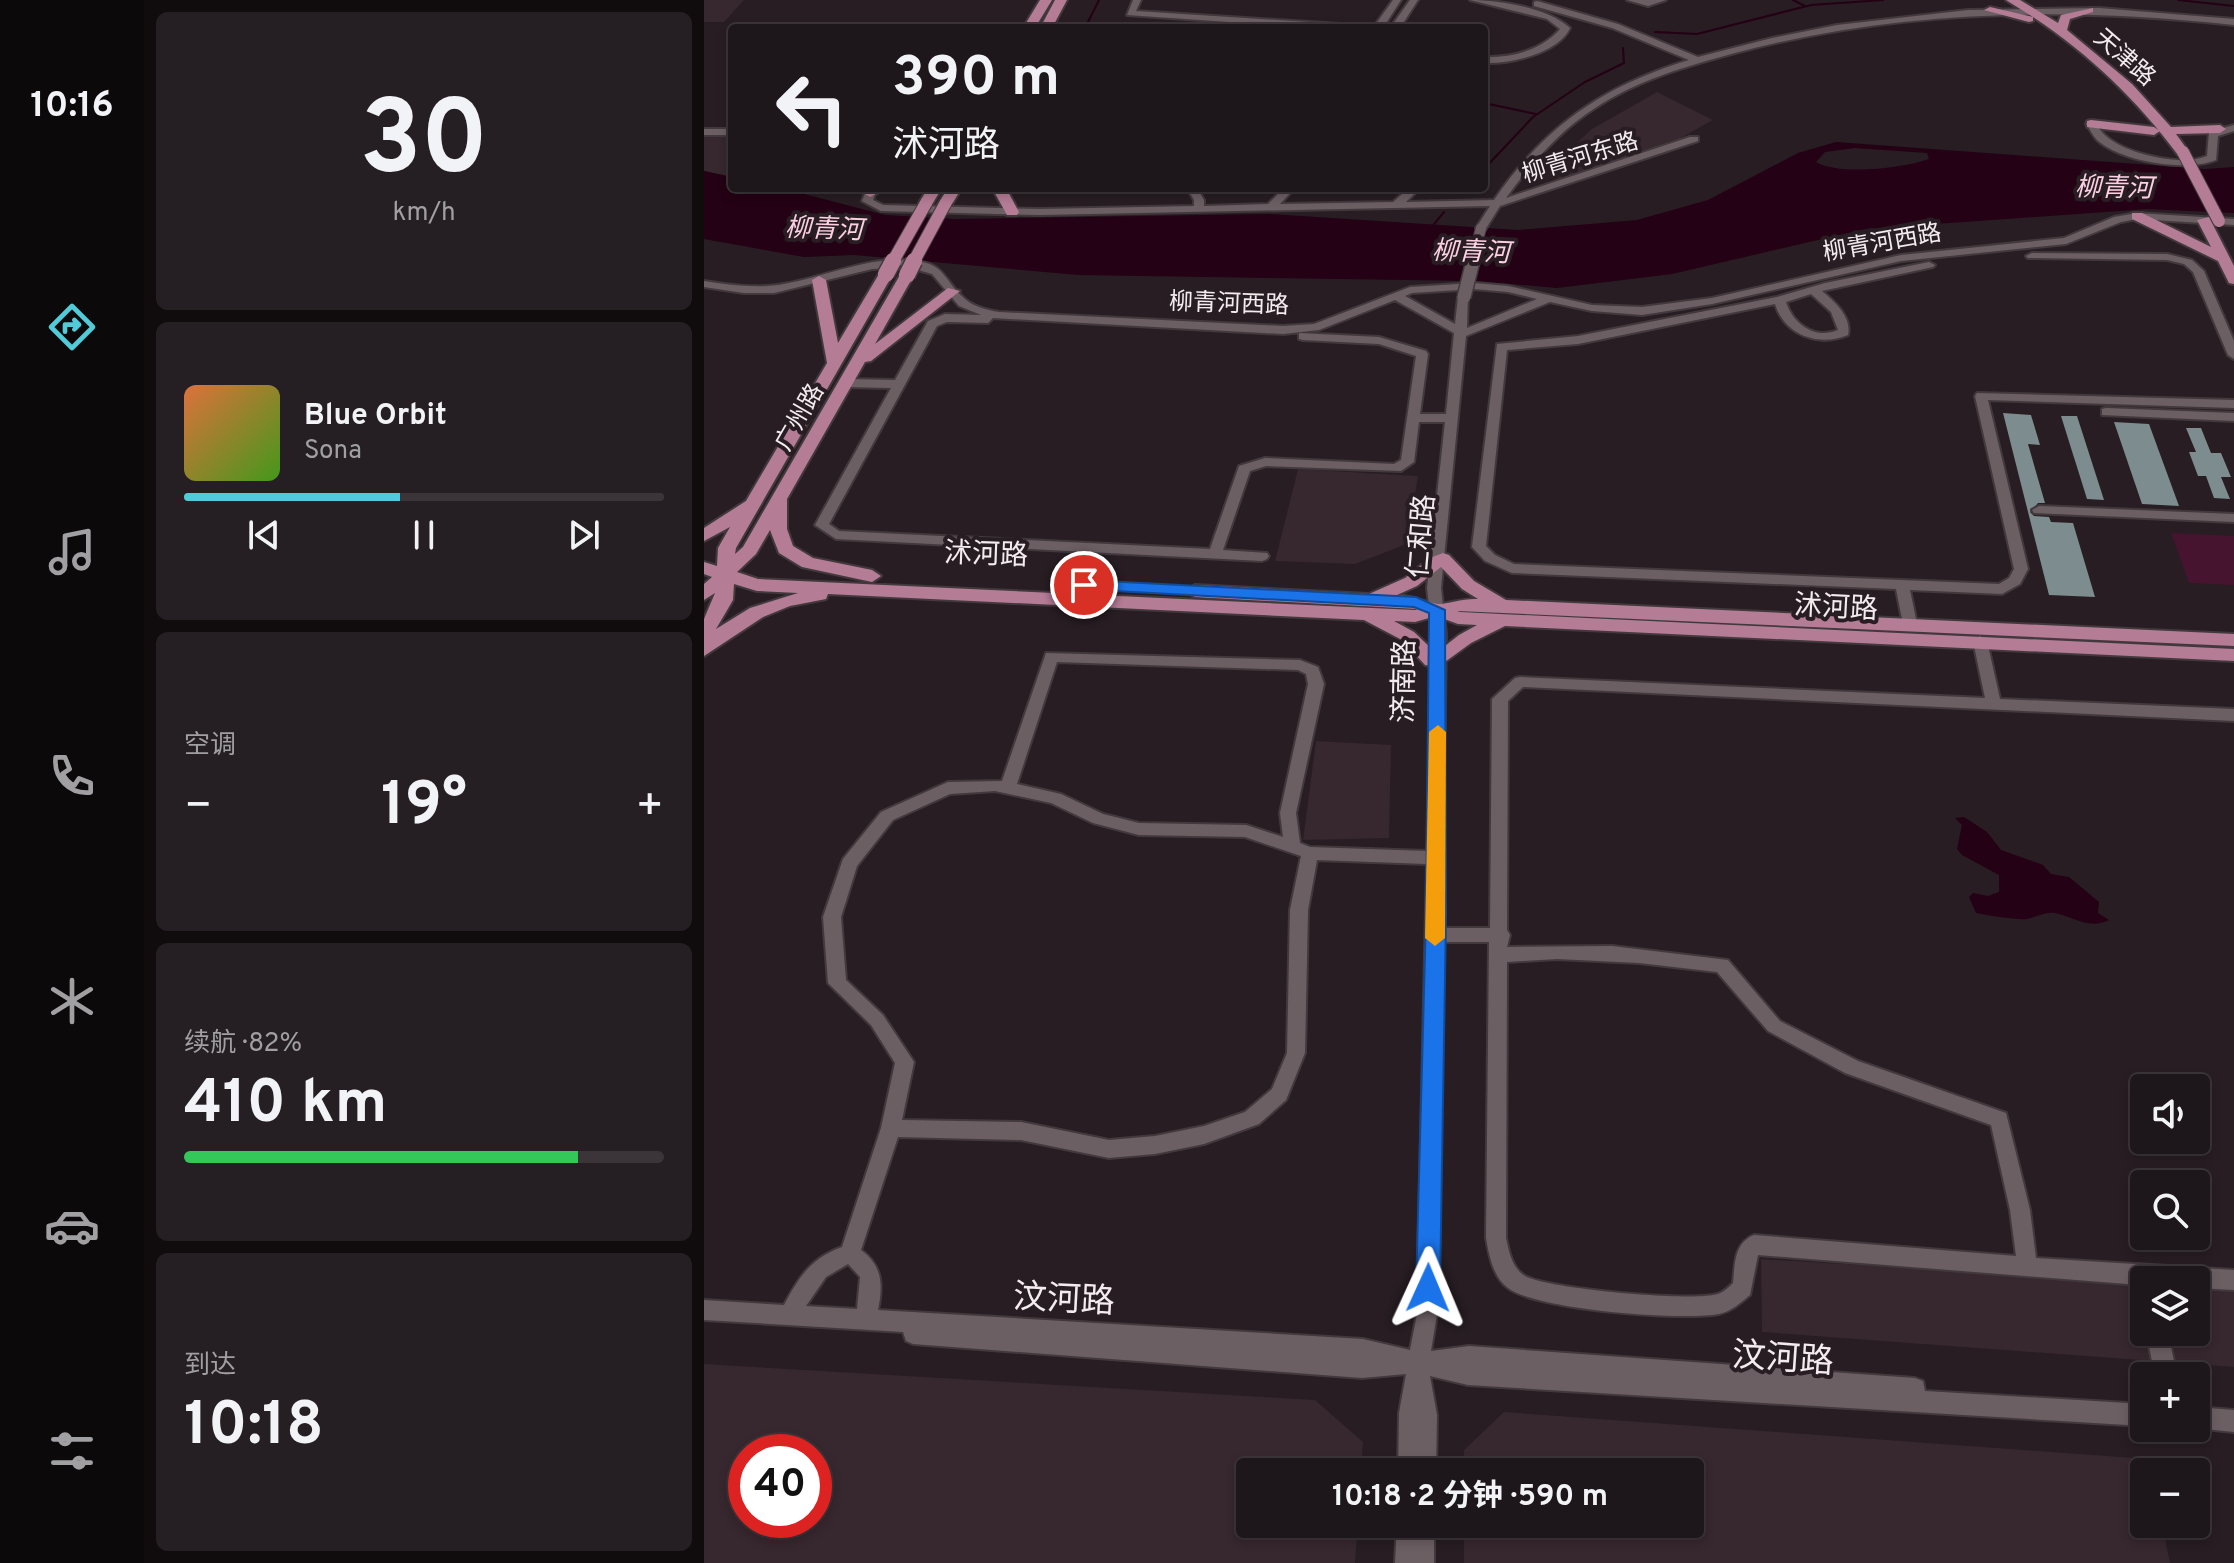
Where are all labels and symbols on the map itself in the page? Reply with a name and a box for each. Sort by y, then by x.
street label: 天津路 [2087,24,2161,93]
street label: 柳青河东路 [1519,127,1642,191]
water label: 柳青河 [2075,172,2158,207]
water label: 柳青河 [784,213,868,249]
street label: 柳青河西路 [1821,219,1944,269]
water label: 柳青河 [1431,236,1515,272]
street label: 柳青河西路 [1168,288,1289,322]
street label: 广州路 [770,379,832,457]
street label: 仁和路 [1401,493,1445,580]
street label: 沭河路 [943,537,1029,575]
pin [1050,551,1118,619]
street label: 沭河路 [1793,589,1879,629]
street label: 济南路 [1387,639,1425,723]
position arrow [1386,1246,1470,1330]
street label: 汶河路 [1012,1277,1116,1326]
street label: 汶河路 [1730,1335,1835,1385]
speed limit sign: 40 [728,1434,832,1538]

